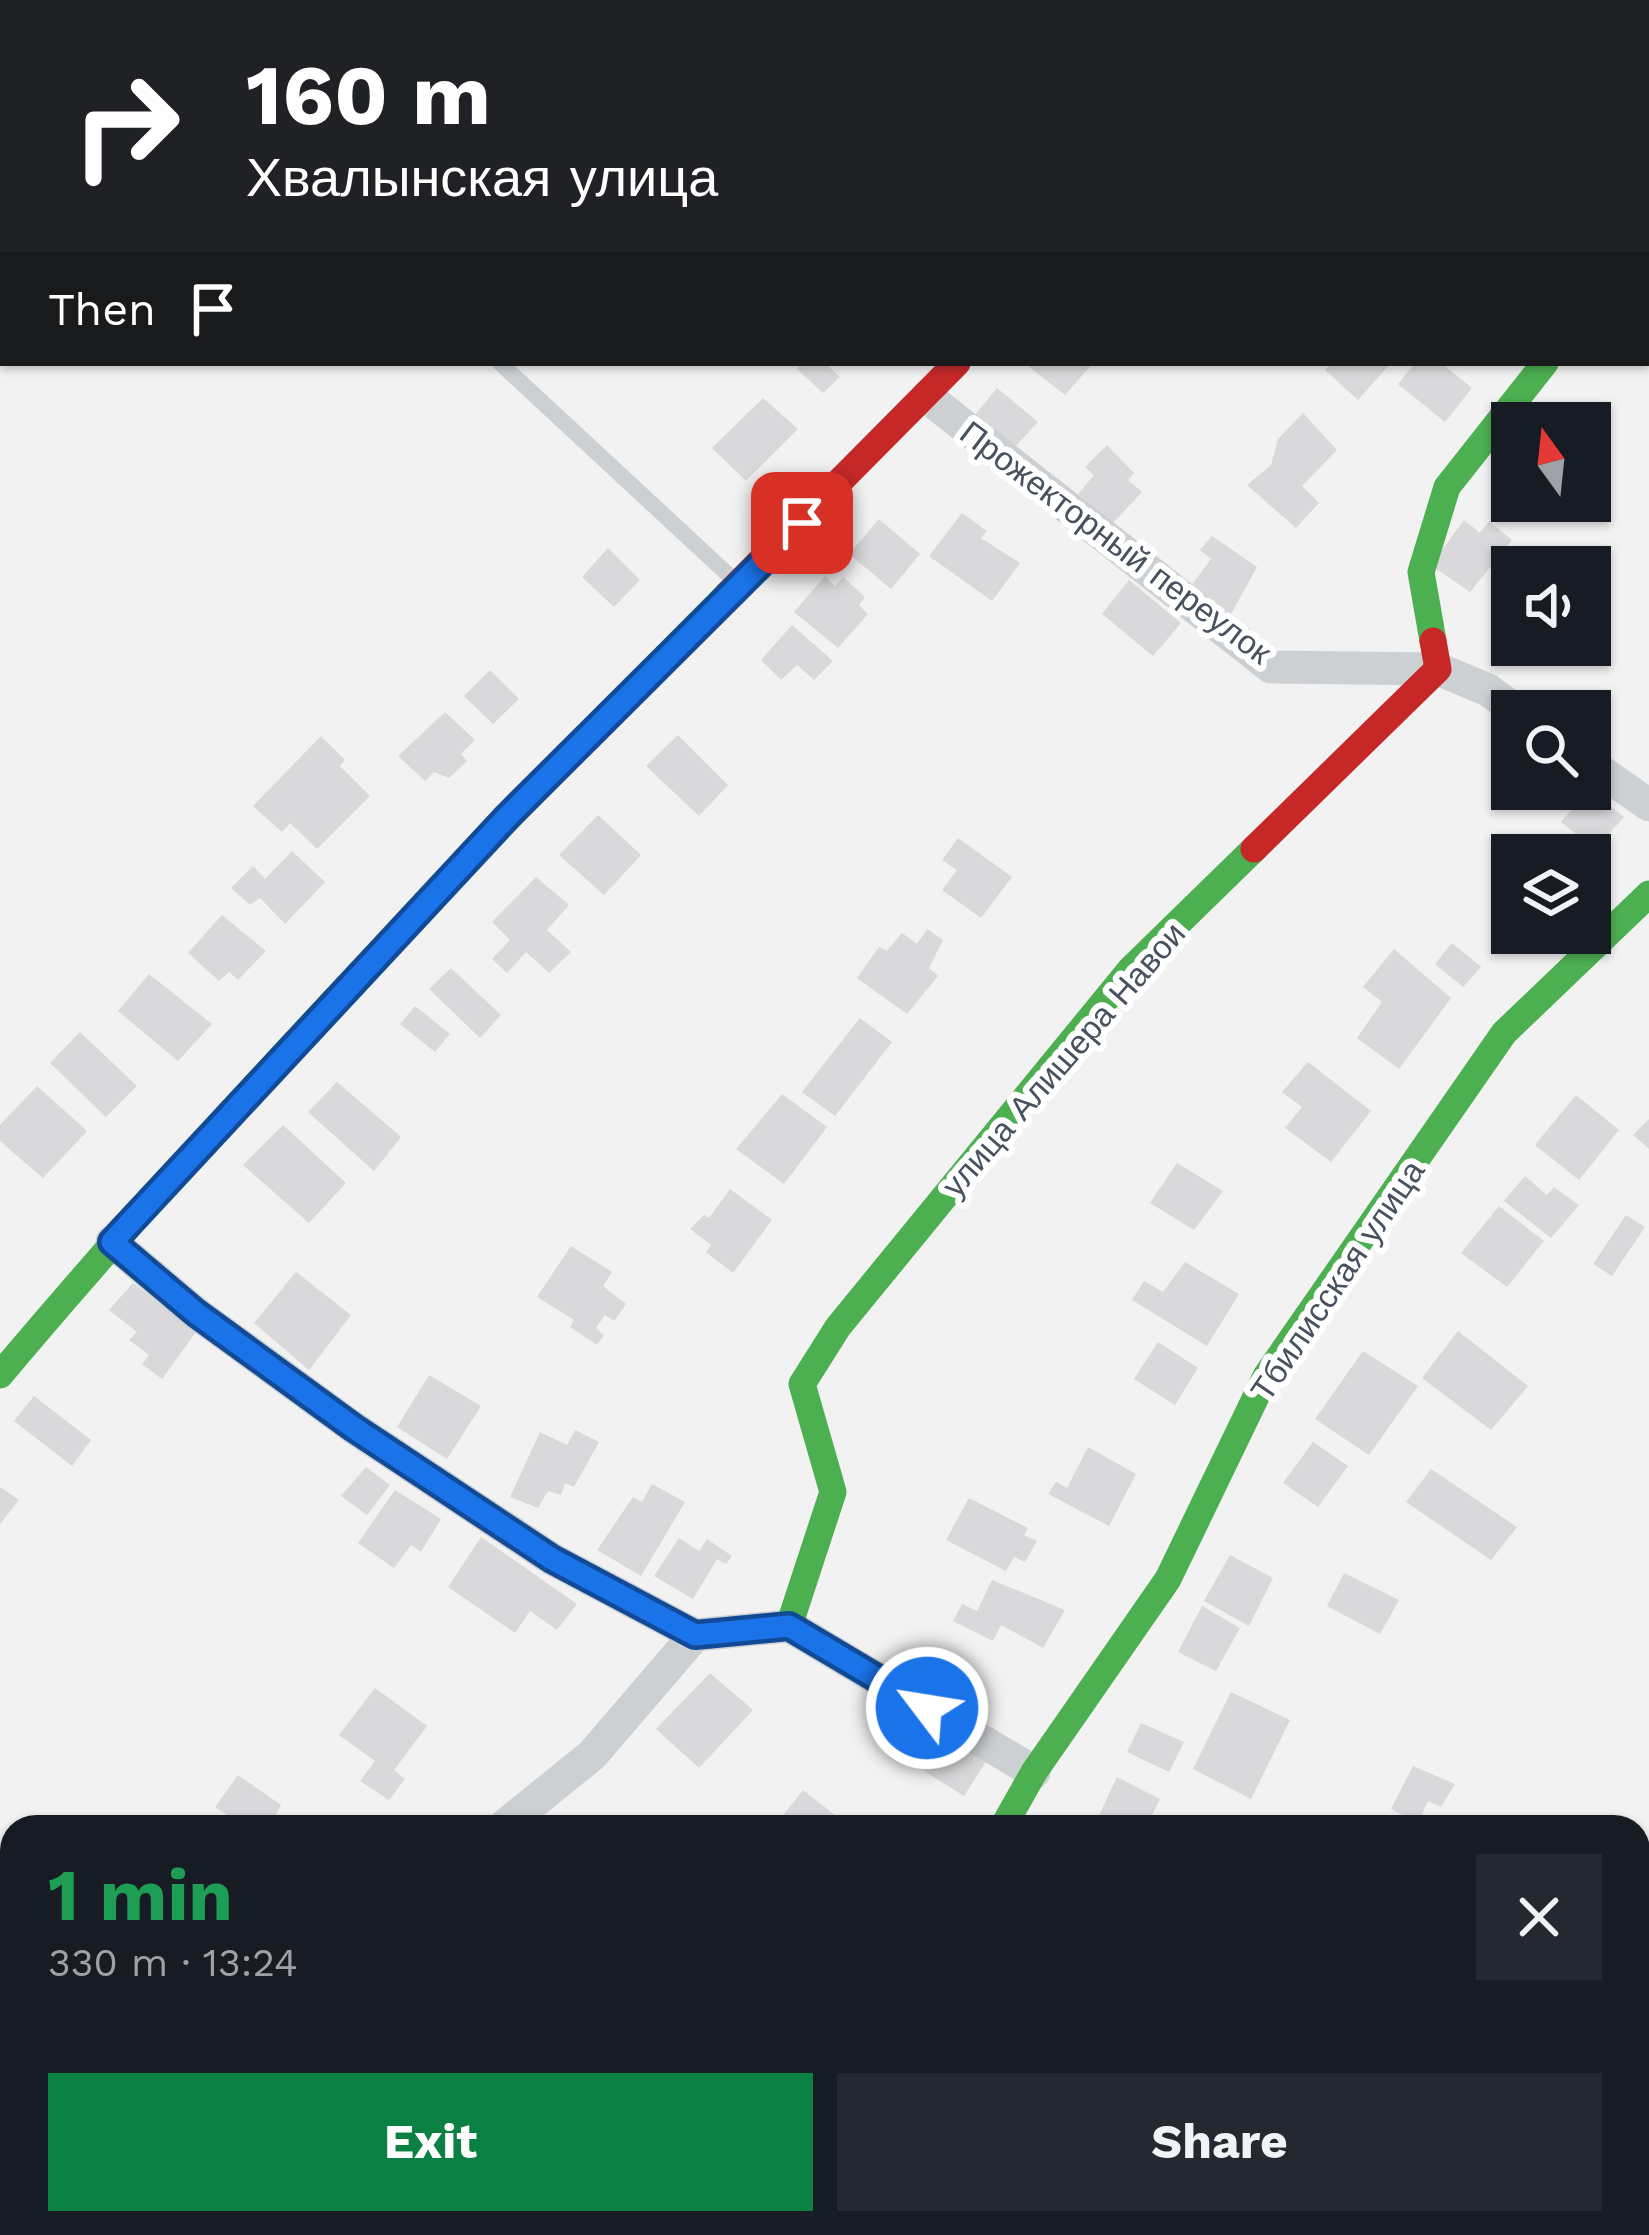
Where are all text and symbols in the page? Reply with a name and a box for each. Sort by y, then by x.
text: 160 m [246,46,491,144]
icon: right [48,48,204,204]
text: Хвалынская улица [246,146,718,209]
icon: arrive [180,276,246,342]
text: Then [48,283,156,336]
north arrow [1491,402,1611,522]
map controls [1491,402,1611,954]
street label: Прожекторный переулок [953,413,1279,672]
pin [751,472,853,574]
icon: arrive [769,490,835,556]
button: sound [1491,546,1611,666]
button: search [1491,690,1611,810]
button: layers [1491,834,1611,954]
street label: улица Алишера Навои [934,914,1193,1204]
street label: Тбилисская улица [1243,1152,1433,1408]
position arrow [864,1645,990,1771]
text: 1 min [48,1853,233,1937]
button: close [1476,1854,1602,1980]
text: 330 m · 13:24 [48,1940,298,1985]
button: Exit [48,2073,813,2211]
button: Share [837,2073,1602,2211]

